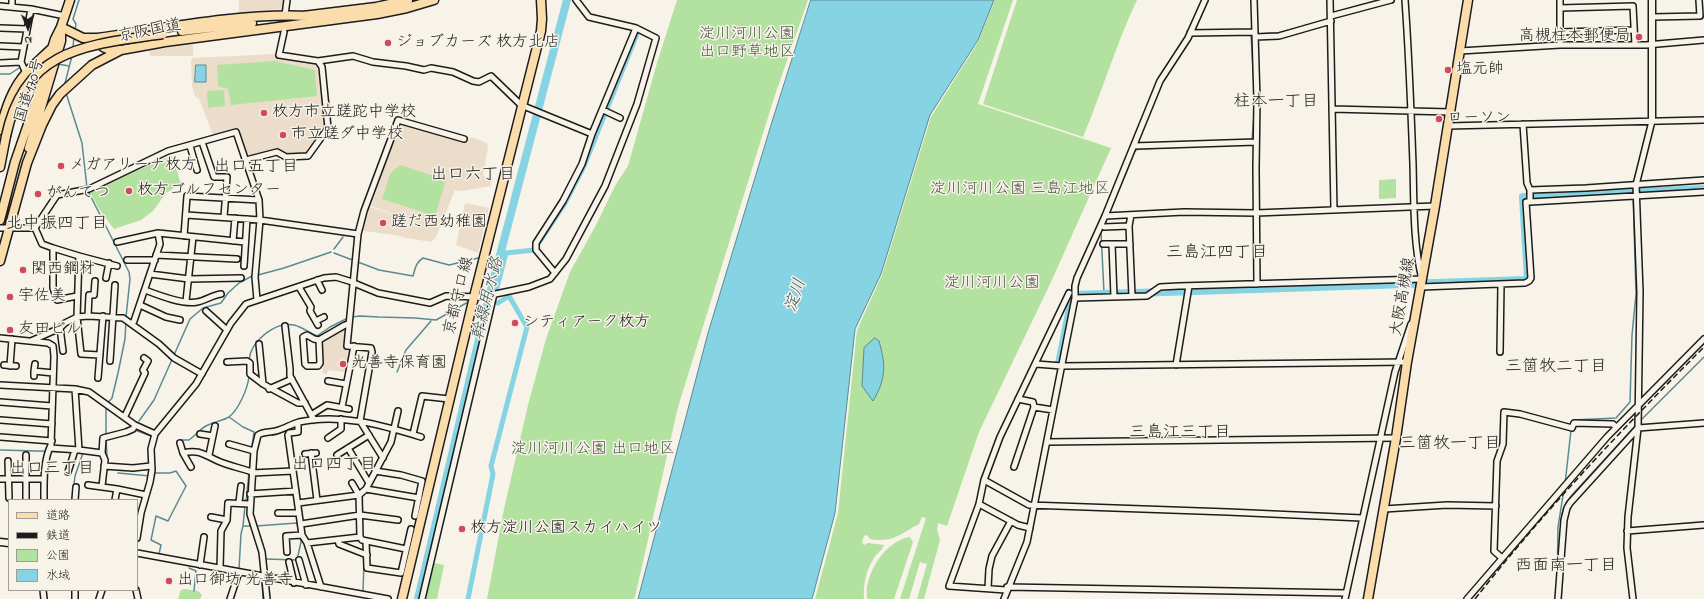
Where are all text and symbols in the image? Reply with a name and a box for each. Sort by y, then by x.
north arrow [8,8,48,48]
street label: 京阪国道 [117,16,183,48]
park label: 淀川河川公園 出口野草地区 [699,25,795,63]
place label: 高槻柱本郵便局 [1519,27,1631,47]
text: N [24,32,32,48]
marker: 高槻柱本郵便局 [1634,32,1644,42]
place label: ジョブカーズ 枚方北店 [396,33,560,53]
marker: ジョブカーズ 枚方北店 [383,38,393,48]
street label: 国道170号 [12,56,50,126]
place label: 塩元帥 [1456,60,1504,80]
marker: 塩元帥 [1443,65,1453,75]
district label: 柱本一丁目 [1234,93,1318,113]
place label: 枚方市立蹉跎中学校 [272,103,416,123]
marker: 枚方市立蹉跎中学校 [259,108,269,118]
place label: ローソン [1447,109,1511,129]
marker: ローソン [1434,114,1444,124]
place label: 市立蹉ダ中学校 [291,125,403,145]
marker: 市立蹉ダ中学校 [278,130,288,140]
place label: メガアリーナ枚方 [69,156,197,176]
district label: 出口五丁目 [214,158,298,178]
marker: メガアリーナ枚方 [56,161,66,171]
district label: 出口六丁目 [431,166,515,186]
park label: 淀川河川公園 三島江地区 [930,180,1110,200]
place label: 枚方ゴルフセンター [137,181,281,201]
place label: がんてつ [46,184,110,204]
marker: 枚方ゴルフセンター [124,186,134,196]
marker: がんてつ [33,189,43,199]
place label: 蹉だ西幼稚園 [391,213,487,233]
district label: 北中振四丁目 [6,215,108,235]
marker: 蹉だ西幼稚園 [378,218,388,228]
district label: 三島江四丁目 [1166,244,1268,264]
street label: 京都守口線 [441,255,479,337]
water label: 幹線用水路 [469,255,509,343]
street label: 大阪高槻線 [1388,256,1420,338]
place label: 関西鋼材 [31,260,95,280]
marker: 関西鋼材 [18,265,28,275]
park label: 淀川河川公園 [944,274,1040,294]
water label: 淀川 [782,277,812,315]
place label: 宇佐美 [18,287,66,307]
marker: 宇佐美 [5,292,15,302]
place label: シティアーク枚方 [523,313,650,333]
marker: シティアーク枚方 [510,318,520,328]
place label: 友田ビル [18,320,82,340]
marker: 友田ビル [5,325,15,335]
place label: 光善寺保育園 [351,354,447,374]
district label: 三箇牧二丁目 [1505,358,1607,378]
marker: 光善寺保育園 [338,359,348,369]
district label: 三島江三丁目 [1129,424,1231,444]
district label: 三箇牧一丁目 [1399,435,1501,455]
park label: 淀川河川公園 出口地区 [511,440,675,460]
district label: 出口四丁目 [292,456,376,476]
district label: 出口三丁目 [10,460,94,480]
legend [8,499,138,591]
text: 道路 [46,507,70,525]
place label: 枚方淀川公園スカイハイツ [470,519,662,539]
marker: 枚方淀川公園スカイハイツ [457,524,467,534]
text: 鉄道 [46,527,70,545]
text: 公園 [46,547,70,565]
district label: 西面南一丁目 [1515,557,1617,577]
text: 水域 [46,567,70,585]
place label: 出口御坊 光善寺 [177,571,293,591]
marker: 出口御坊 光善寺 [164,576,174,586]

